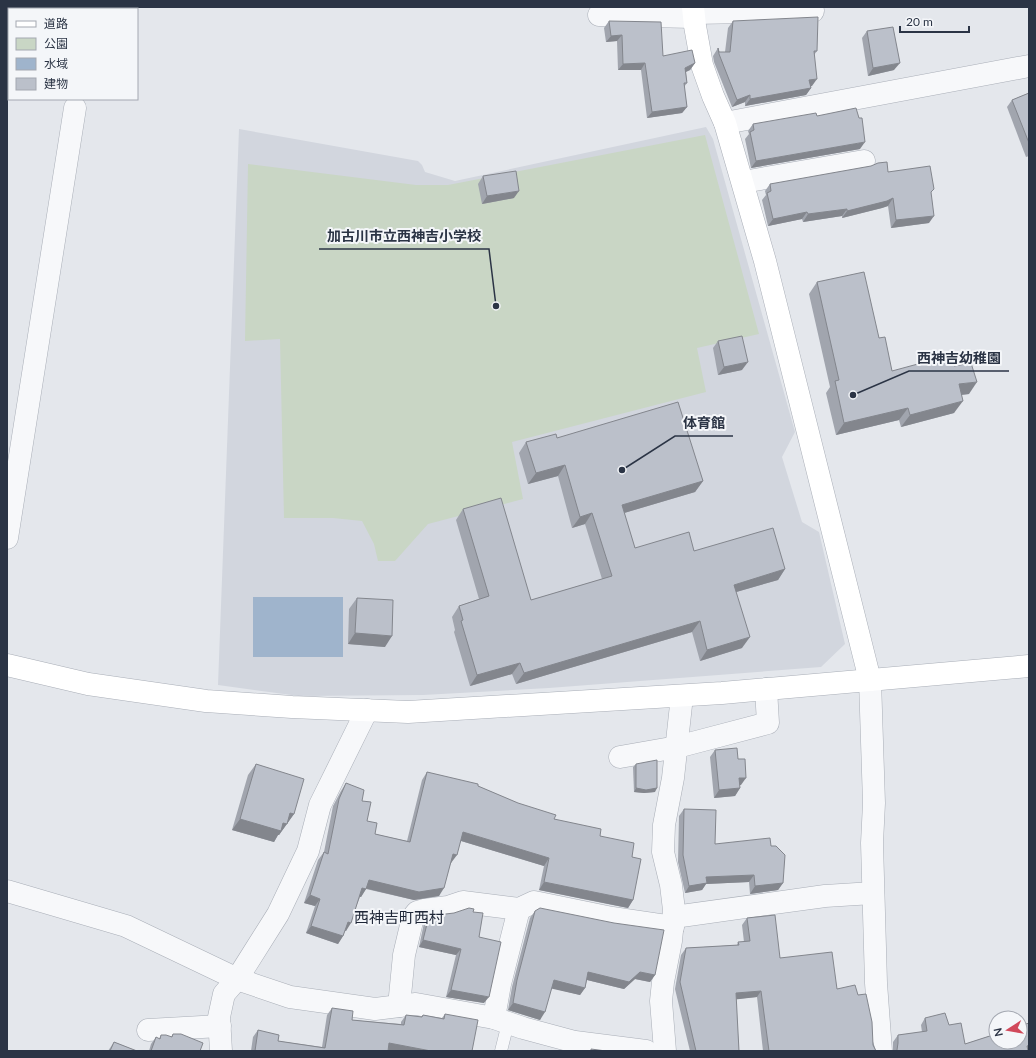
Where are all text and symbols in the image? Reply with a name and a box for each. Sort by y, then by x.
legend [8,8,138,100]
scale bar [900,8,969,34]
text: 20 m [906,14,933,29]
text: 道路 [44,16,68,31]
text: 公園 [44,36,68,51]
text: 水域 [44,56,68,71]
text: 建物 [44,76,68,91]
callout: 加古川市立西神吉小学校 [319,223,489,249]
text: 加古川市立西神吉小学校 [327,227,481,244]
callout: 西神吉幼稚園 [909,345,1009,371]
text: 西神吉幼稚園 [917,349,1001,366]
callout: 体育館 [675,410,733,436]
text: 体育館 [683,414,725,431]
district label: 西神吉町西村 [354,908,444,926]
north arrow [988,1010,1028,1050]
text: N [990,1027,1005,1038]

